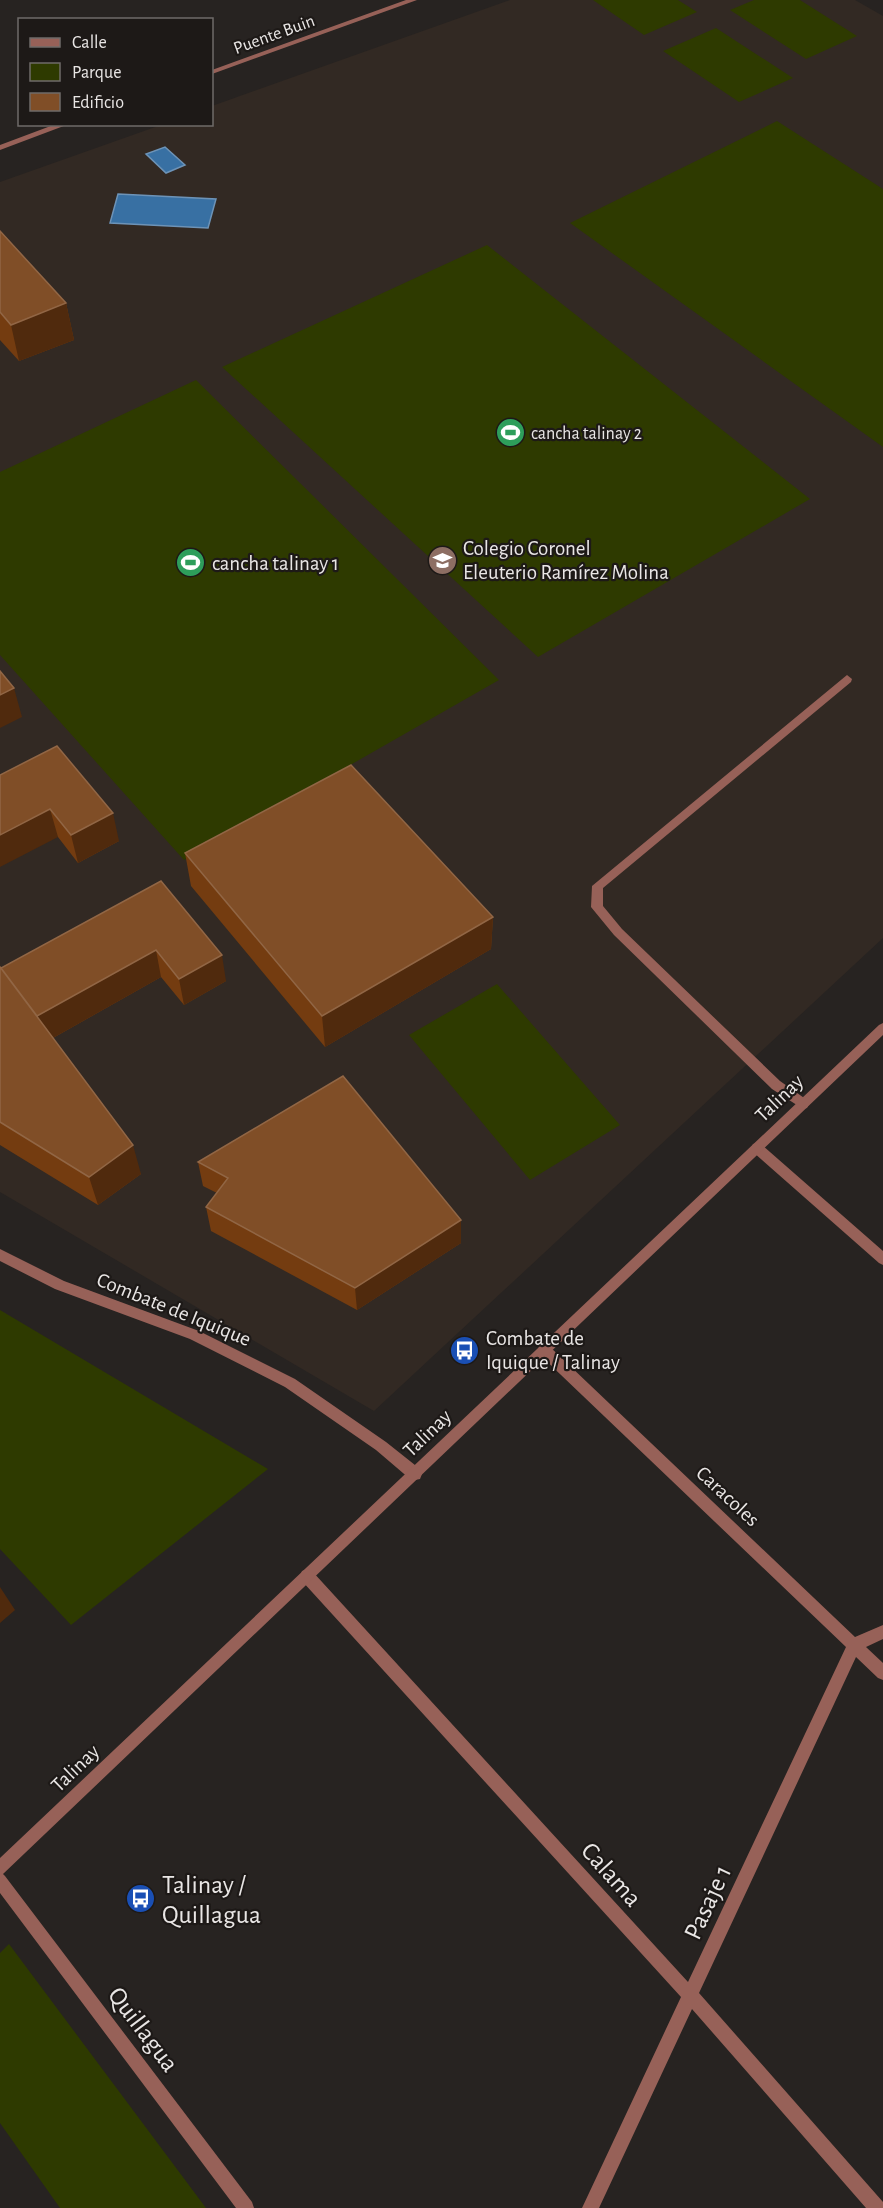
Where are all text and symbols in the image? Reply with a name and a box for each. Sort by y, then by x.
street label: Puente Buin [231,12,317,58]
legend [18,18,213,126]
text: Calle [72,34,107,52]
text: Parque [72,64,121,82]
text: Edificio [72,94,124,112]
sports icon: cancha talinay 2 [494,417,526,449]
place label: cancha talinay 2 [531,425,642,443]
place label: Colegio Coronel Eleuterio Ramírez Molina [463,538,669,583]
school or university icon: Colegio Coronel Eleuterio Ramírez Molina [426,544,458,576]
sports icon: cancha talinay 1 [175,547,207,579]
place label: cancha talinay 1 [212,553,339,574]
street label: Talinay [751,1071,808,1126]
street label: Combate de Iquique [94,1269,254,1350]
place label: Combate de Iquique / Talinay [486,1328,620,1373]
bus stop icon: Combate de Iquique / Talinay [449,1334,481,1366]
street label: Talinay [399,1406,456,1461]
street label: Caracoles [692,1462,763,1531]
street label: Talinay [47,1741,104,1796]
street label: Calama [576,1838,647,1912]
street label: Pasaje 1 [680,1861,736,1944]
place label: Talinay / Quillagua [162,1872,261,1928]
bus stop icon: Talinay / Quillagua [125,1883,157,1915]
street label: Quillagua [103,1982,183,2077]

